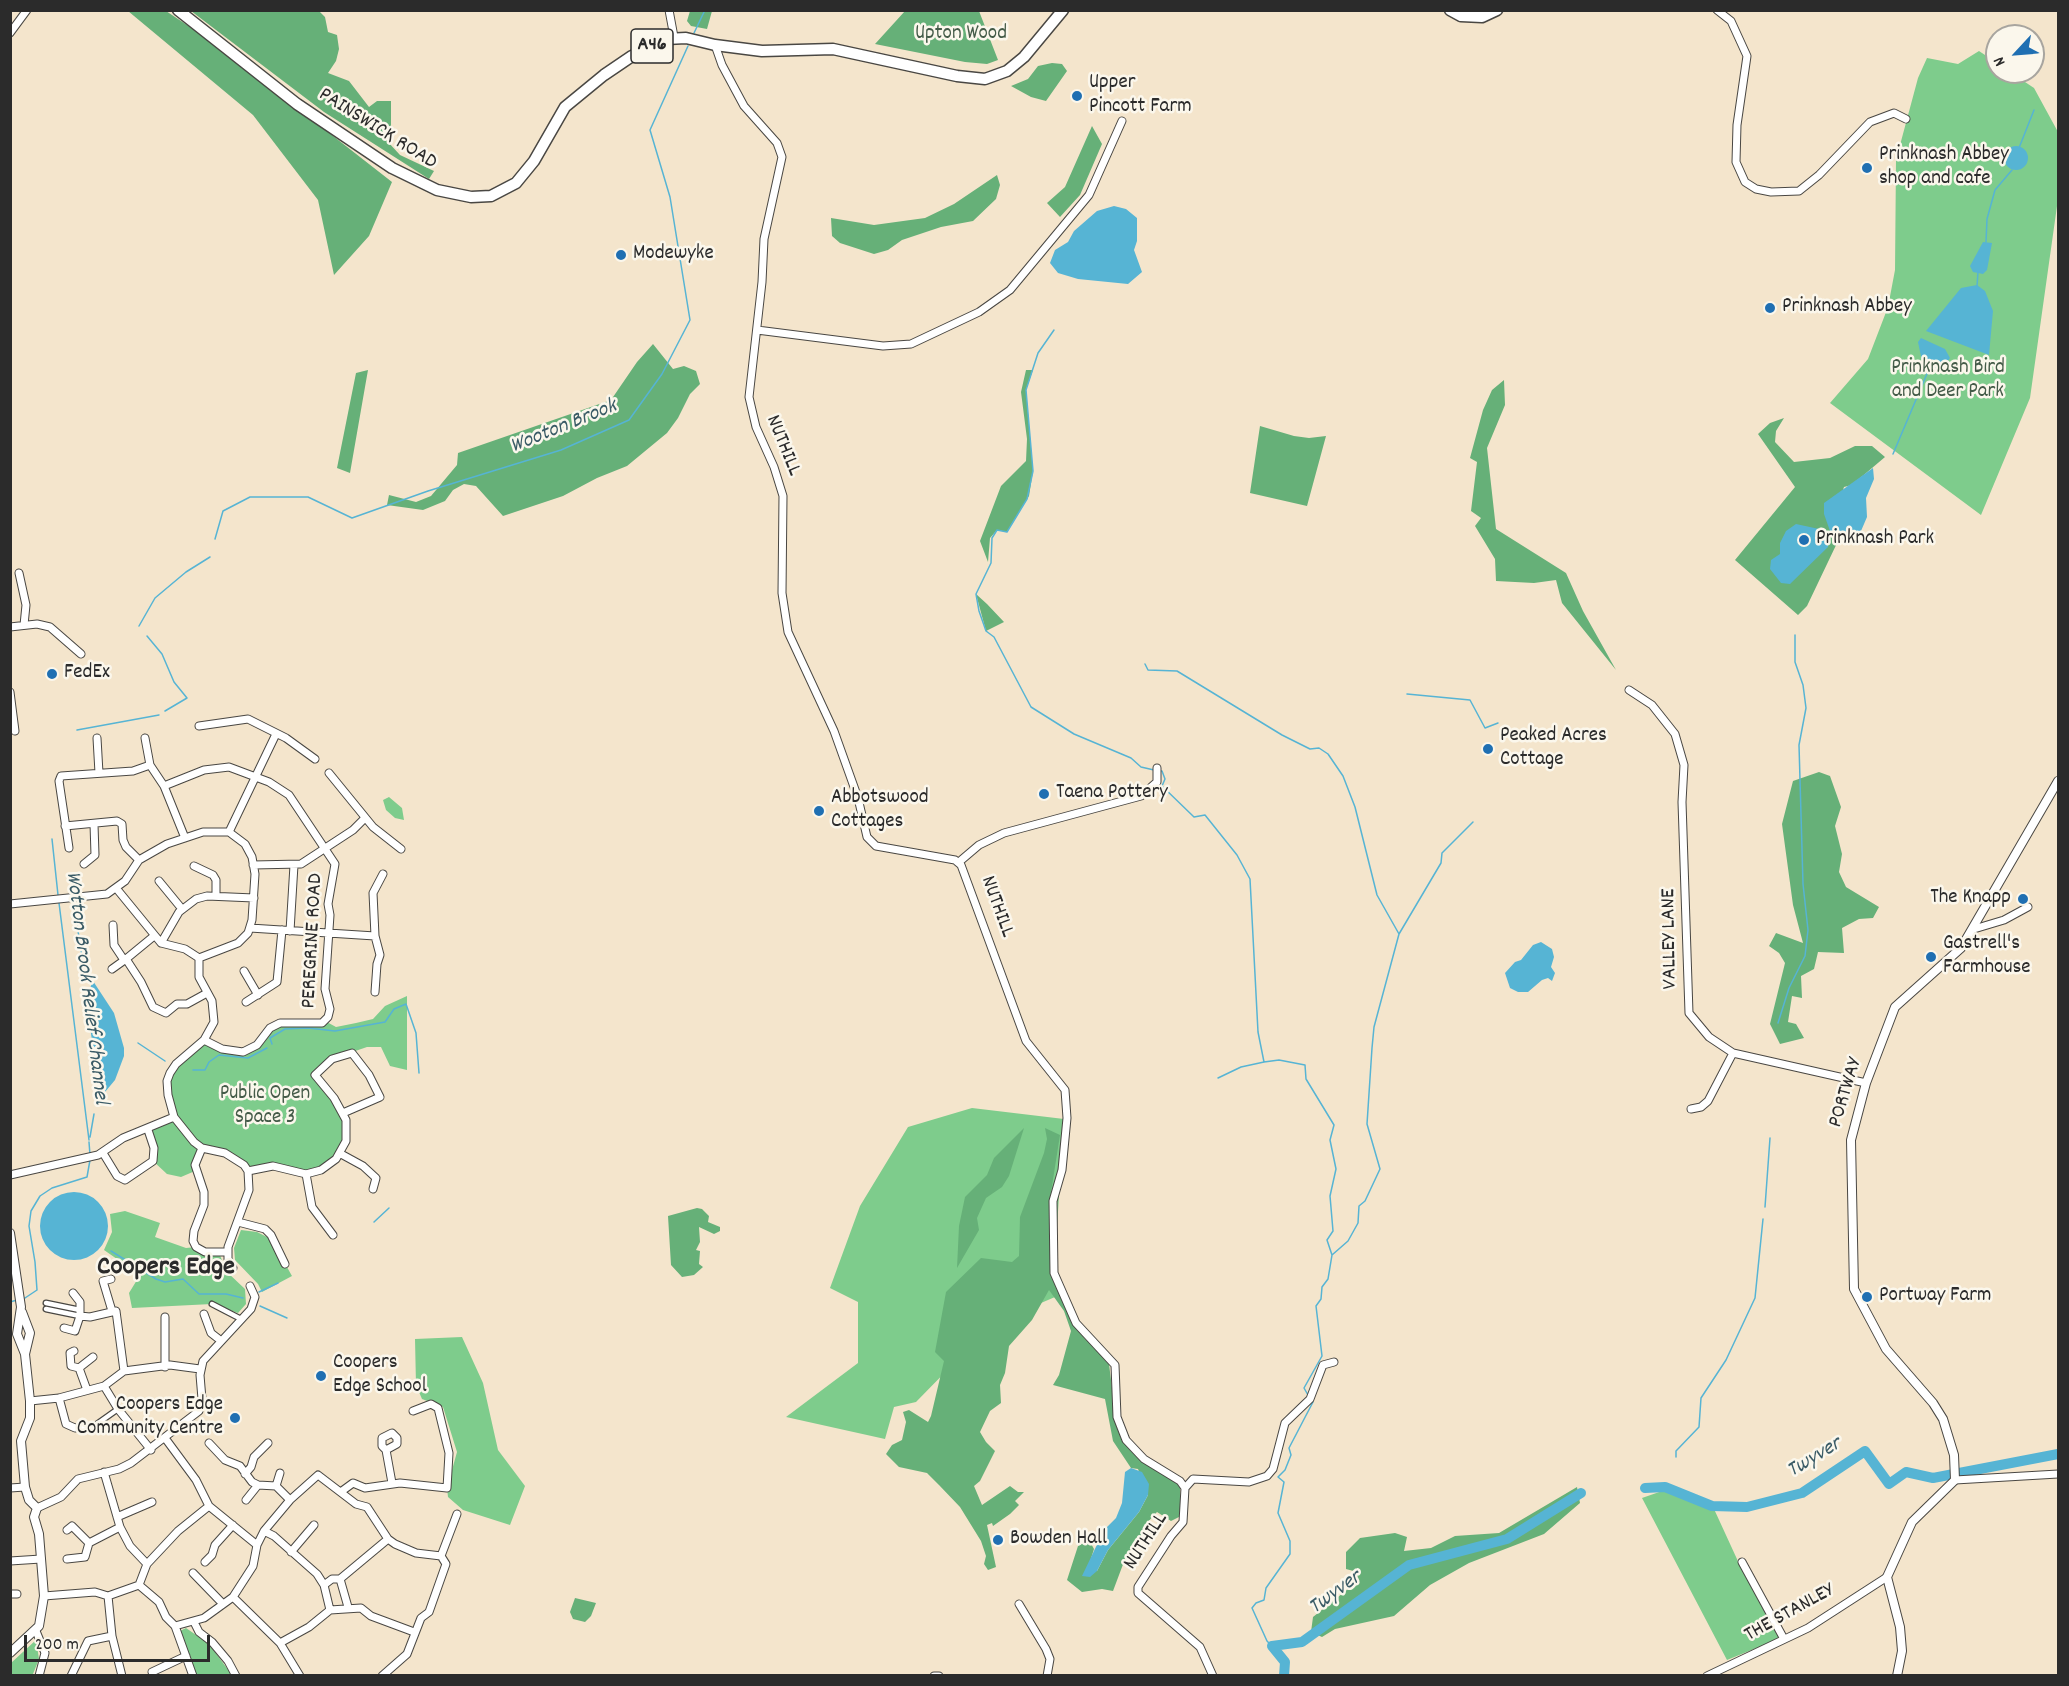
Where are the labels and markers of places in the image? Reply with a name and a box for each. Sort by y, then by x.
place label: Upper Pincott Farm [1089,71,1192,121]
marker: Upper Pincott Farm [1070,89,1084,103]
place label: Prinknash Abbey shop and cafe [1879,143,2009,193]
marker: Prinknash Abbey shop and cafe [1860,161,1874,175]
place label: Modewyke [633,242,714,268]
marker: Modewyke [614,248,628,262]
place label: Prinknash Abbey [1782,295,1912,321]
marker: Prinknash Abbey [1763,301,1777,315]
place label: Prinknash Park [1816,527,1934,553]
marker: Prinknash Park [1797,533,1811,547]
place label: FedEx [64,661,110,687]
marker: FedEx [45,667,59,681]
place label: Peaked Acres Cottage [1500,724,1607,774]
marker: Peaked Acres Cottage [1481,742,1495,756]
place label: Taena Pottery [1056,781,1168,807]
place label: Abbotswood Cottages [831,786,929,836]
marker: Taena Pottery [1037,787,1051,801]
marker: Abbotswood Cottages [812,804,826,818]
place label: The Knapp [1930,886,2011,912]
marker: The Knapp [2016,892,2030,906]
place label: Gastrell's Farmhouse [1943,932,2031,982]
marker: Gastrell's Farmhouse [1924,950,1938,964]
place label: Portway Farm [1879,1284,1992,1310]
marker: Portway Farm [1860,1290,1874,1304]
place label: Coopers Edge School [333,1351,427,1401]
marker: Coopers Edge School [314,1369,328,1383]
place label: Coopers Edge Community Centre [77,1393,223,1443]
marker: Coopers Edge Community Centre [228,1411,242,1425]
place label: Bowden Hall [1010,1527,1107,1553]
marker: Bowden Hall [991,1533,1005,1547]

